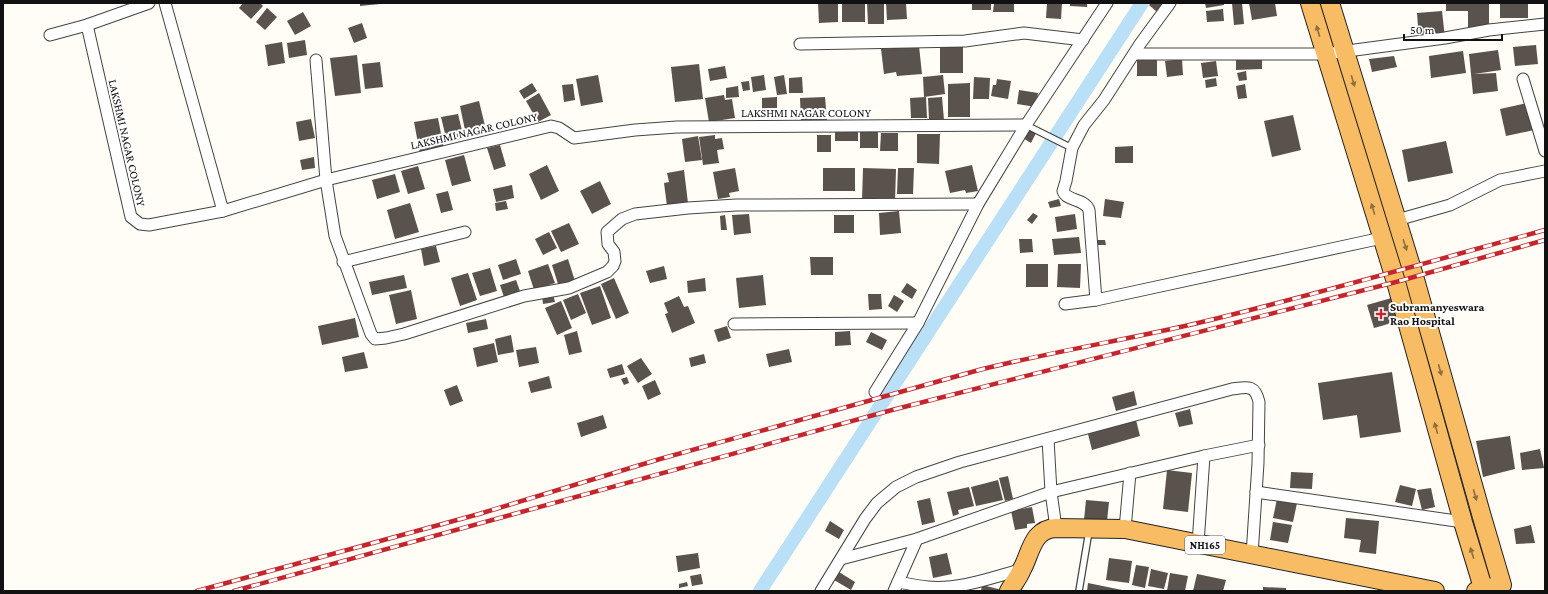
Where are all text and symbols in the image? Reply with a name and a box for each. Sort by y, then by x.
scale bar [1404,16,1502,42]
text: 50 m [1410,23,1435,37]
one-way arrow [1315,25,1321,37]
one-way arrow [1351,75,1357,87]
street label: LAKSHMI NAGAR COLONY [106,78,149,209]
street label: LAKSHMI NAGAR COLONY [741,106,872,120]
street label: LAKSHMI NAGAR COLONY [409,109,540,152]
one-way arrow [1370,203,1376,215]
one-way arrow [1402,239,1408,251]
place label: Subramanyeswara Rao Hospital [1390,300,1484,328]
marker: Subramanyeswara Rao Hospital [1375,308,1387,320]
one-way arrow [1437,364,1443,376]
one-way arrow [1433,422,1439,434]
one-way arrow [1473,489,1479,501]
road number: NH165 [1185,536,1225,554]
one-way arrow [1469,547,1475,559]

